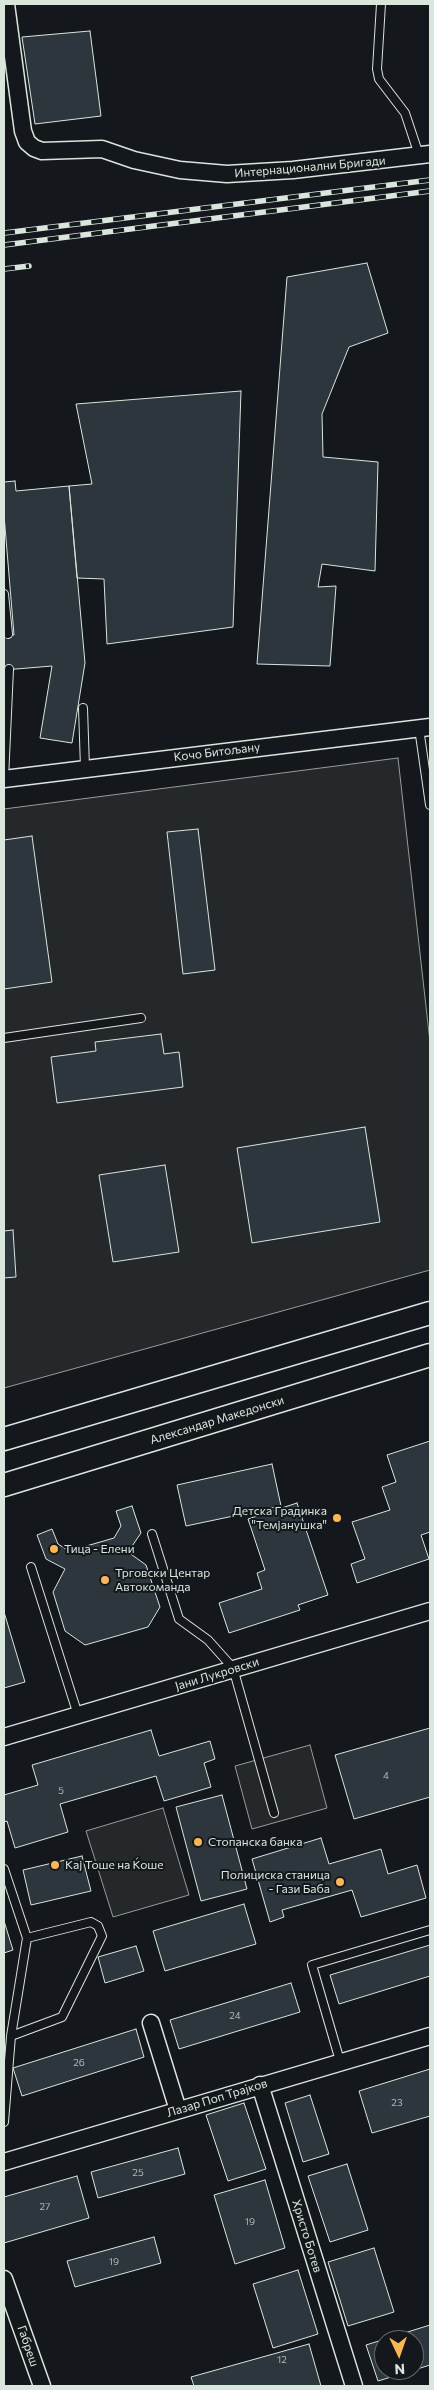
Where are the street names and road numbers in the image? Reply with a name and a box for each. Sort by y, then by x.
street label: Интернационални Бригади [234,153,386,181]
street label: Кочо Битољану [173,740,261,764]
street label: Александар Македонски [148,1393,286,1447]
street label: Јани Лукровски [173,1654,261,1694]
street label: Лазар Поп Трајков [165,2076,269,2120]
street label: Христо Ботев [289,2198,325,2274]
street label: Габреш [14,2324,42,2368]

